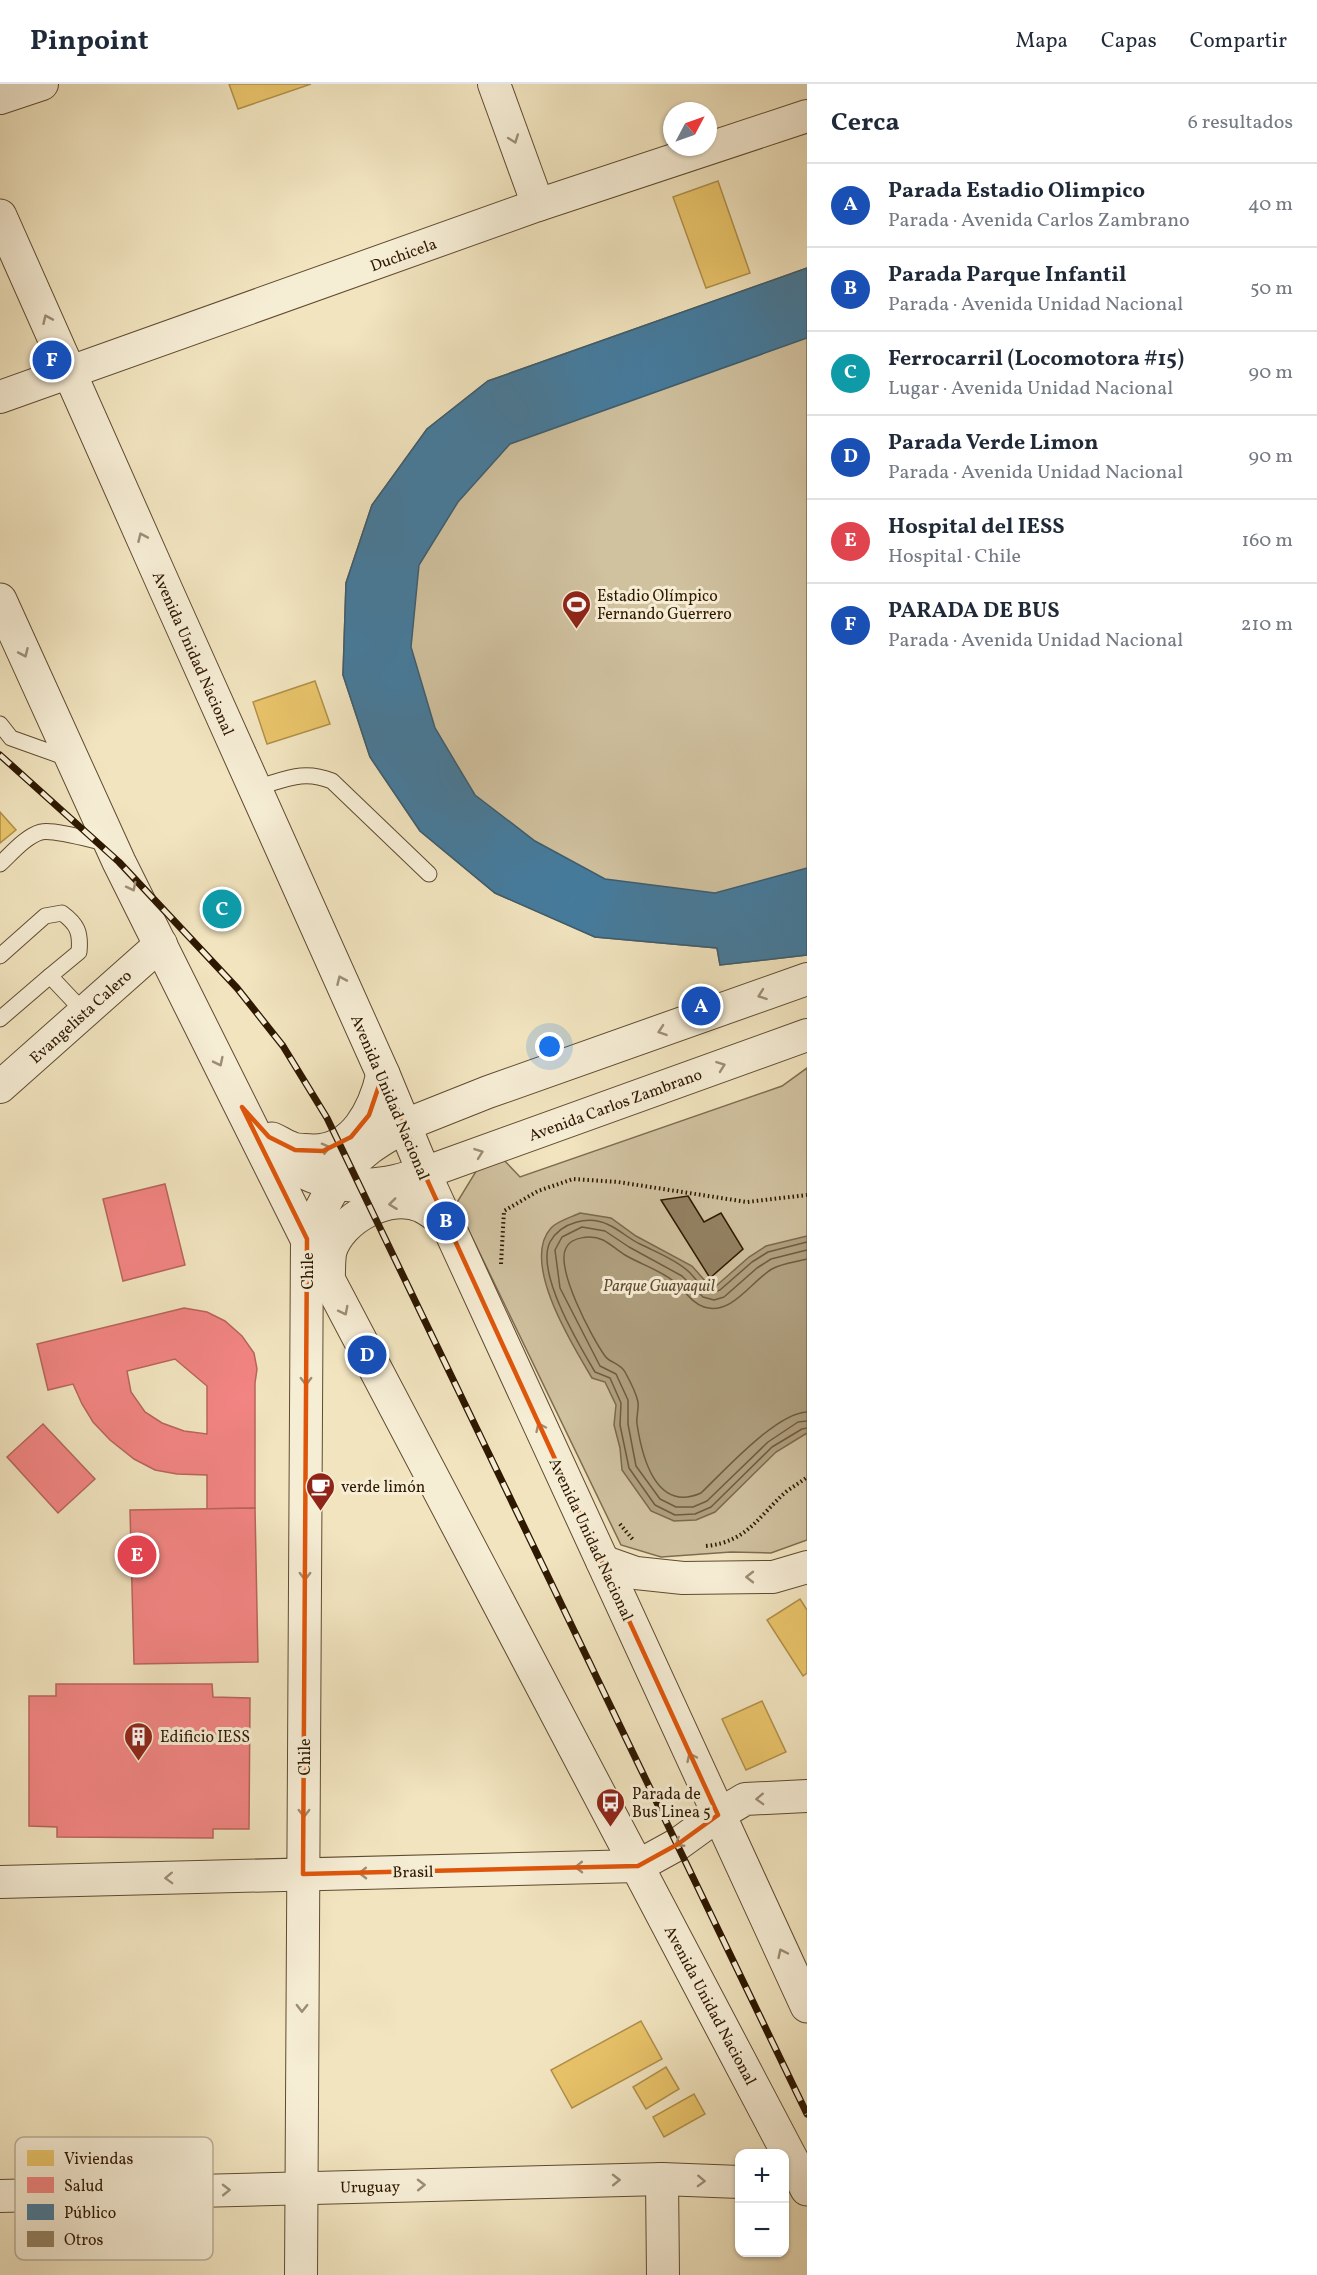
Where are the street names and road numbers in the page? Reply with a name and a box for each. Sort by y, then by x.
street label: Duchicela [367,234,440,278]
street label: Avenida Unidad Nacional [146,568,238,740]
street label: Evangelista Calero [25,966,137,1069]
street label: Avenida Unidad Nacional [344,1012,434,1184]
street label: Avenida Carlos Zambrano [526,1064,705,1147]
street label: Chile [298,1252,320,1290]
street label: Avenida Unidad Nacional [543,1455,638,1625]
street label: Chile [295,1738,317,1776]
street label: Brasil [392,1862,434,1884]
street label: Avenida Unidad Nacional [658,1922,761,2090]
street label: Uruguay [340,2176,401,2200]

